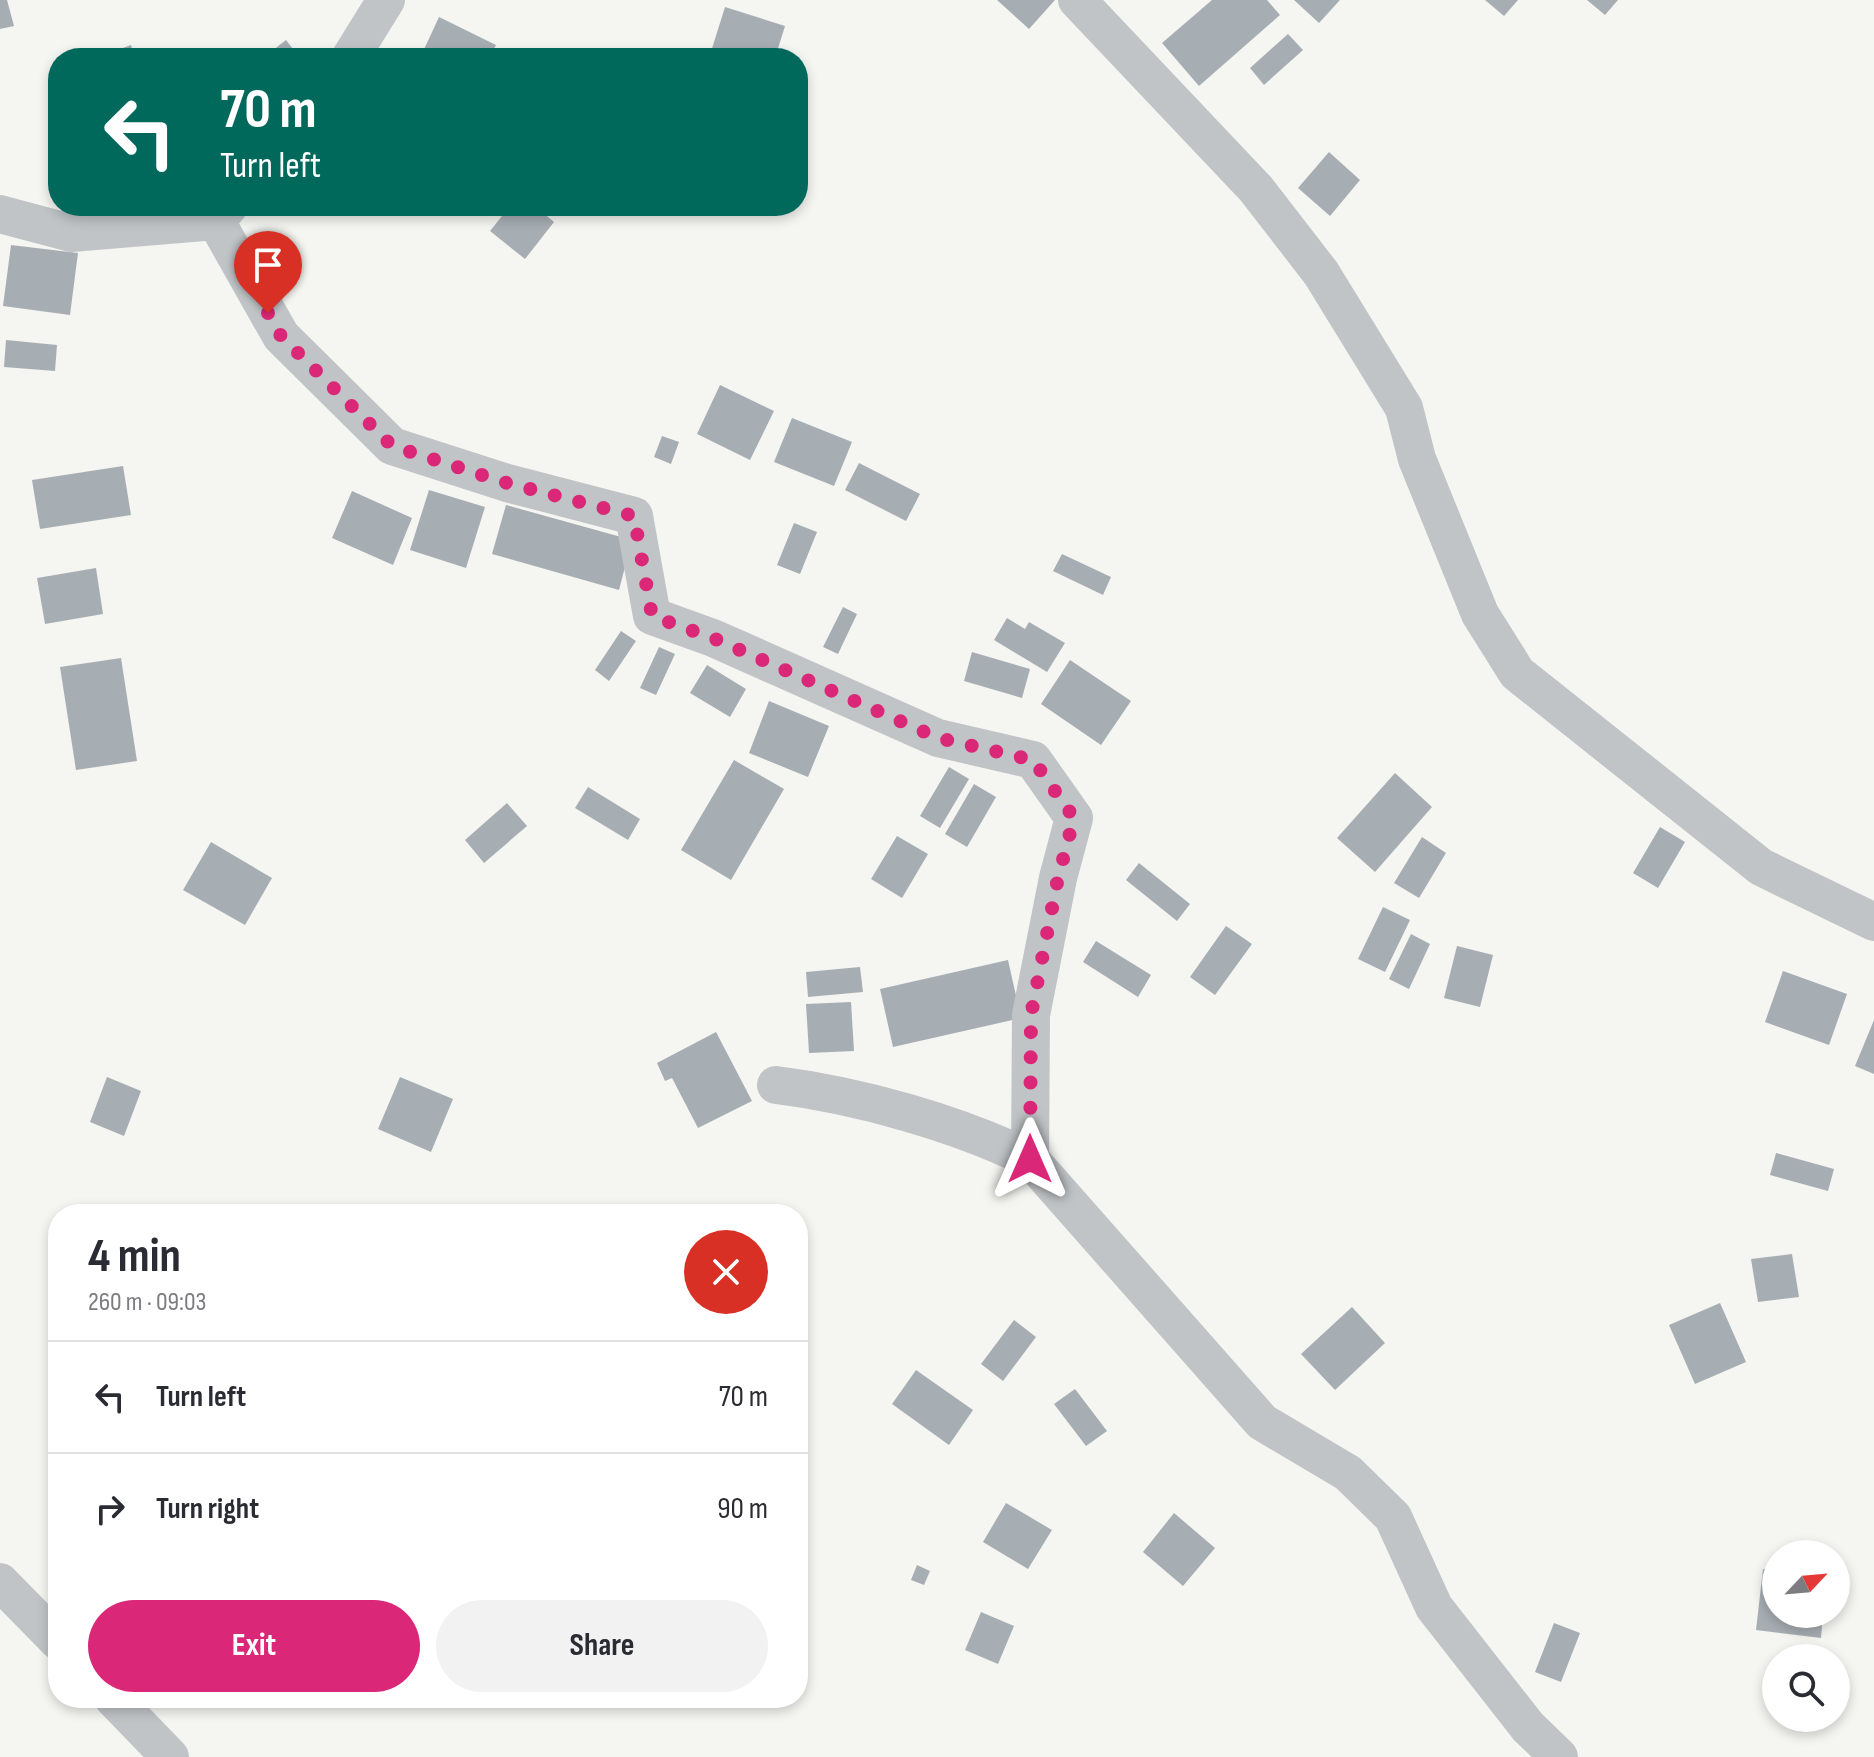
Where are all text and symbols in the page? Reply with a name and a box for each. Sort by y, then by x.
text: 70 m [220,77,317,144]
icon: left [88,80,192,184]
text: Turn left [220,145,321,188]
pin [234,231,302,313]
icon: arrive [246,243,290,287]
position arrow [988,1117,1072,1201]
text: 4 min [88,1228,181,1285]
button: close [684,1230,768,1314]
text: 260 m · 09:03 [88,1287,206,1318]
icon: left [88,1375,132,1419]
text: Turn left [156,1379,246,1415]
text: 70 m [719,1379,768,1415]
icon: right [88,1487,132,1531]
text: Turn right [156,1491,259,1527]
text: 90 m [717,1491,768,1527]
north arrow [1762,1540,1850,1628]
map controls [1762,1540,1850,1732]
button: Exit [88,1600,420,1692]
button: Share [436,1600,768,1692]
button: search [1762,1644,1850,1732]

